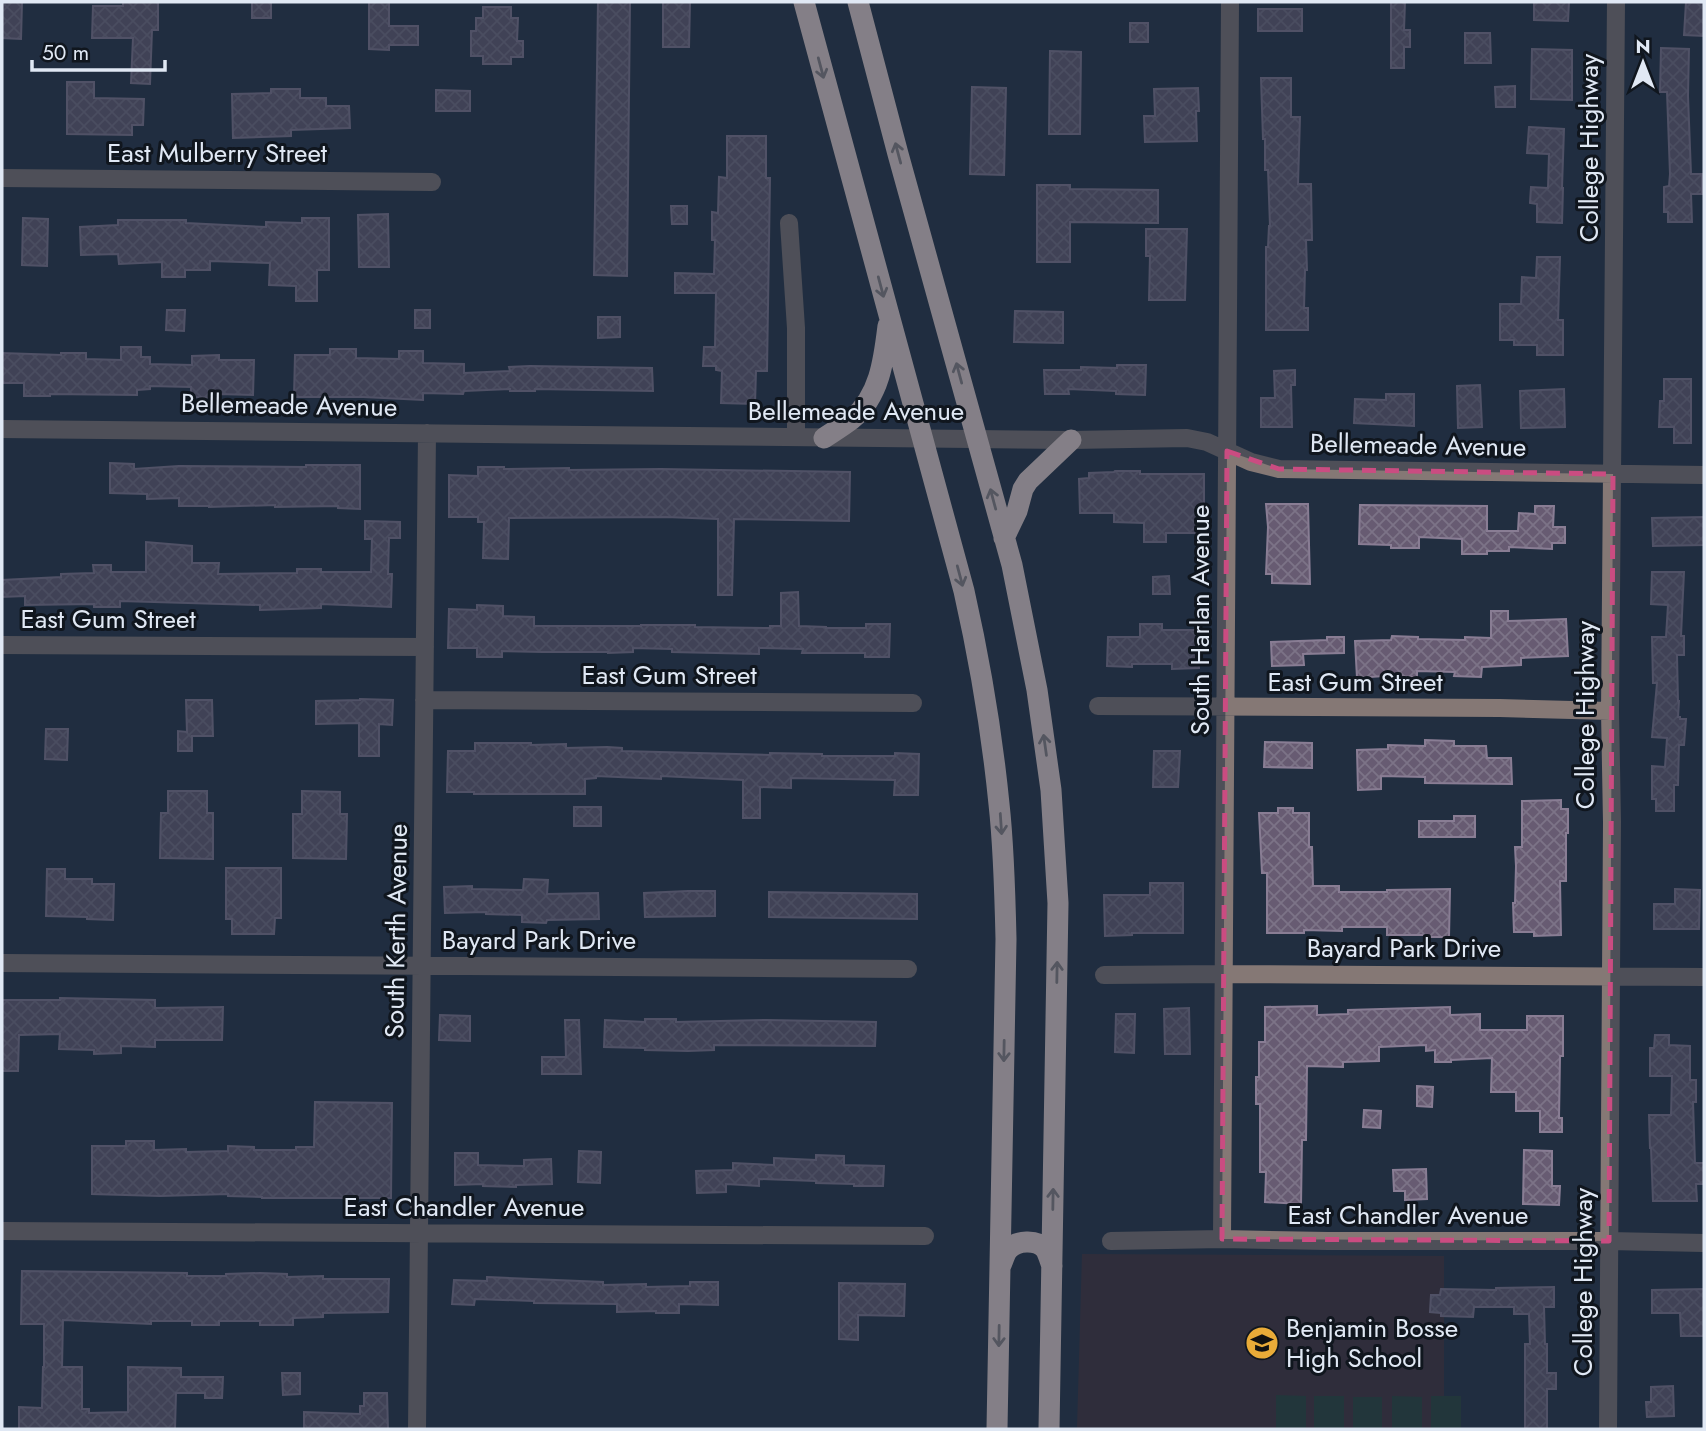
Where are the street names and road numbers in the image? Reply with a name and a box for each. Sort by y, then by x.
street label: College Highway [1570,53,1608,242]
street label: East Mulberry Street [107,134,328,172]
street label: Bellemeade Avenue [180,384,398,426]
street label: Bellemeade Avenue [748,392,964,430]
street label: Bellemeade Avenue [1309,424,1527,466]
street label: South Harlan Avenue [1181,505,1219,735]
street label: East Gum Street [20,600,196,638]
street label: College Highway [1566,620,1604,809]
street label: East Gum Street [581,656,757,694]
street label: East Gum Street [1267,663,1443,701]
street label: South Kerth Avenue [375,823,417,1039]
street label: Bayard Park Drive [442,921,636,959]
street label: Bayard Park Drive [1307,929,1501,967]
street label: College Highway [1564,1187,1602,1376]
street label: East Chandler Avenue [344,1188,584,1226]
street label: East Chandler Avenue [1288,1196,1528,1234]

